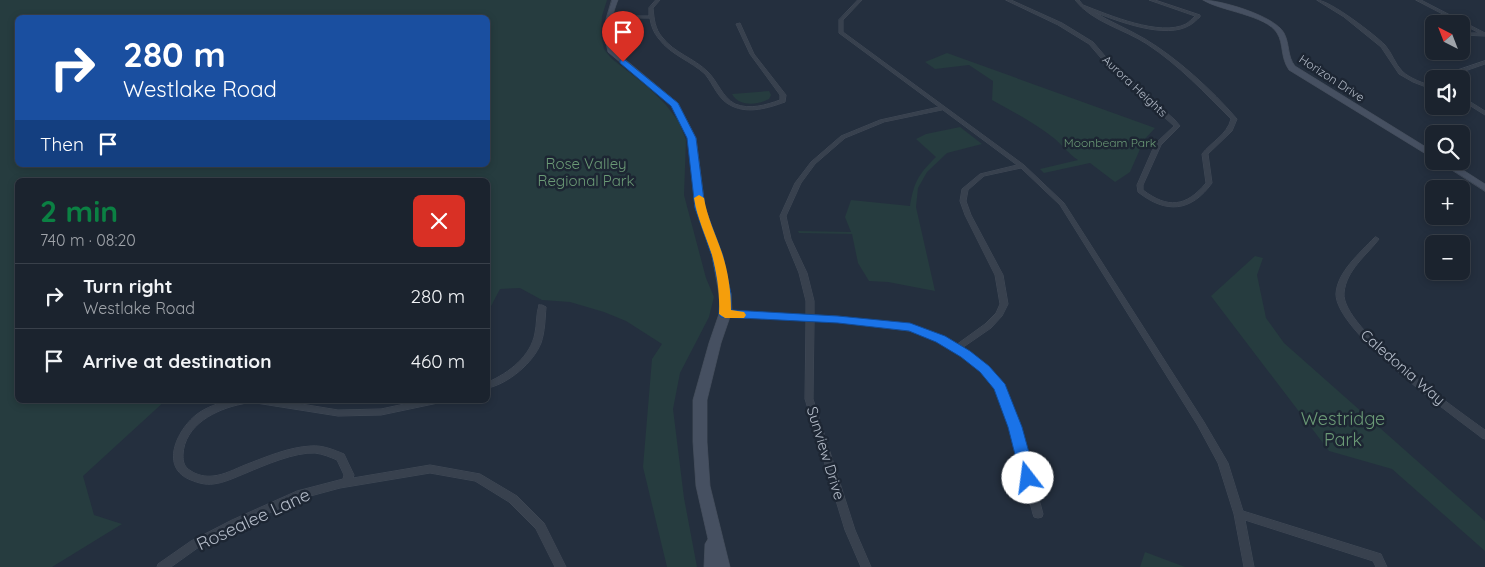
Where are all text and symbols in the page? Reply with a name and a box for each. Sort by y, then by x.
pin [602,11,644,62]
north arrow [1425,15,1470,60]
map controls [1425,15,1470,280]
icon: arrive [609,18,637,46]
text: 280 m [123,32,226,76]
icon: right [40,35,105,100]
street label: Horizon Drive [1296,51,1368,105]
street label: Aurora Heights [1099,52,1171,120]
button: sound [1425,70,1470,115]
text: Westlake Road [123,75,277,103]
button: search [1425,125,1470,170]
icon: arrive [94,130,122,158]
text: Then [40,132,84,156]
park label: Moonbeam Park [1064,135,1156,150]
park label: Rose Valley Regional Park [537,154,635,190]
button: + [1425,180,1470,225]
text: 2 min [40,192,118,230]
button: close [413,195,465,247]
text: 740 m · 08:20 [40,230,136,250]
button: − [1425,235,1470,280]
text: Turn right [83,274,172,298]
icon: right [40,282,68,310]
text: 280 m [410,284,465,308]
text: Westlake Road [83,298,195,318]
street label: Caledonia Way [1357,325,1449,409]
icon: arrive [40,347,68,375]
text: Arrive at destination [83,349,272,373]
text: 460 m [411,349,465,373]
street label: Sunview Drive [803,404,849,502]
park label: Westridge Park [1301,407,1385,451]
position arrow [1001,451,1053,503]
street label: Rosealee Lane [193,483,313,555]

